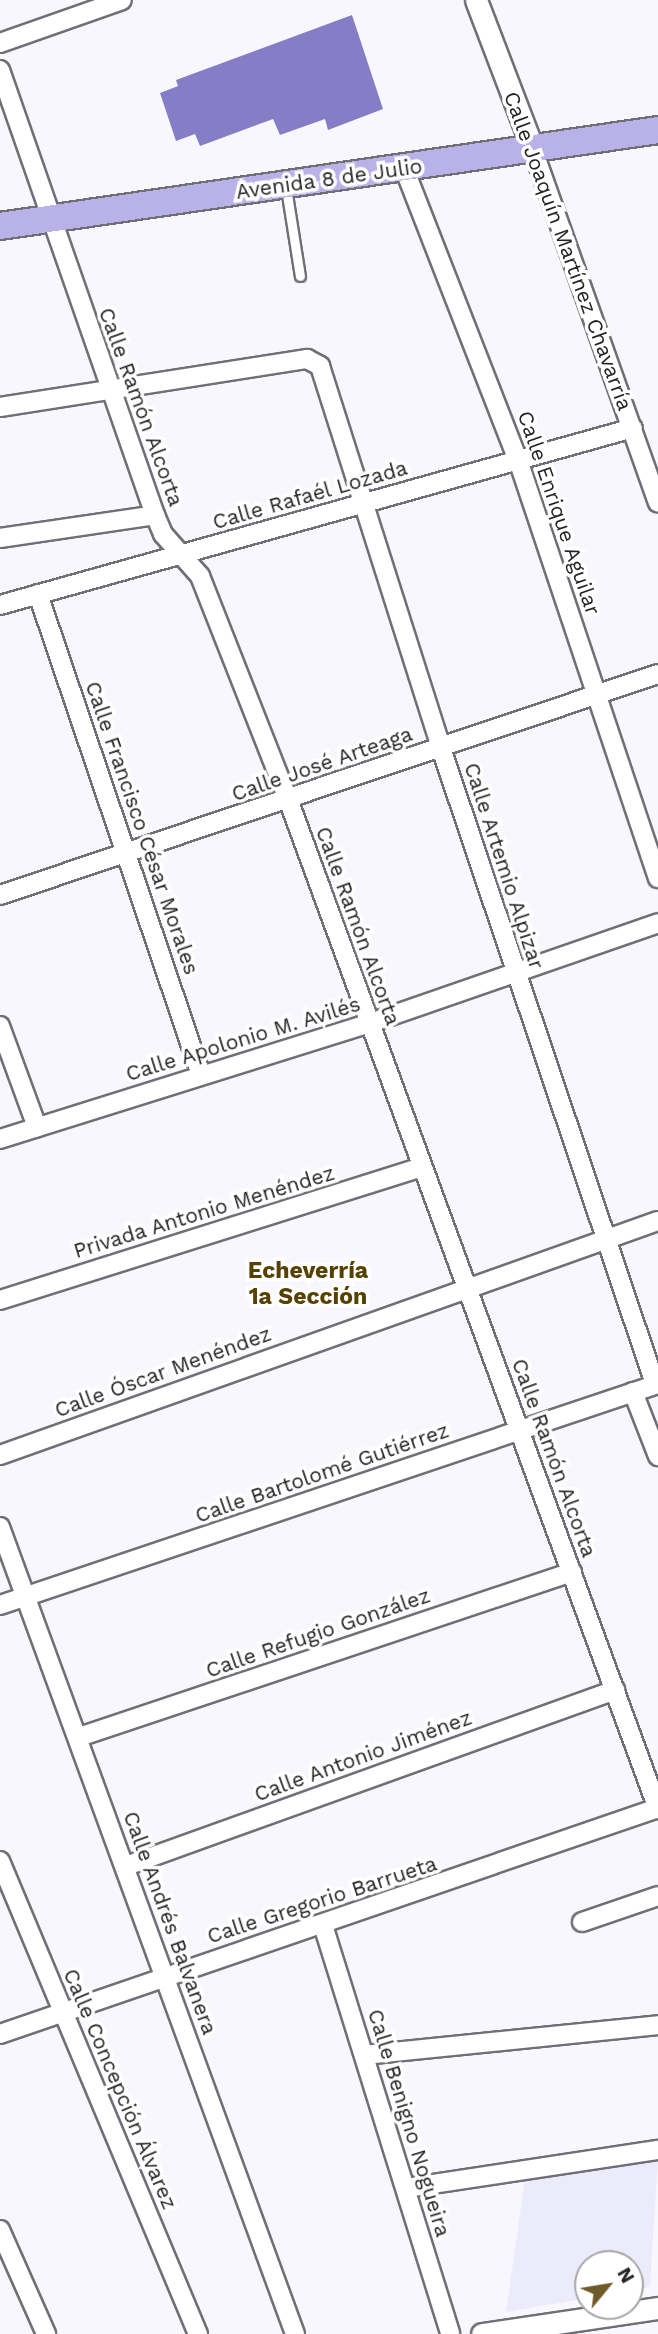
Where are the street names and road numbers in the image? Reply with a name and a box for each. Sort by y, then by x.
street label: Calle Joaquín Martínez Chavarría [498,88,638,414]
street label: Avenida 8 de Julio [234,153,424,205]
street label: Calle Ramón Alcorta [93,304,189,510]
street label: Calle Enrique Aguilar [512,407,606,619]
street label: Calle Rafaél Lozada [209,455,411,535]
street label: Calle Francisco César Morales [80,678,204,978]
street label: Calle José Arteaga [228,721,416,807]
street label: Calle Artemio Alpizar [458,759,550,973]
street label: Calle Ramón Alcorta [310,823,406,1029]
street label: Calle Apolonio M. Avilés [122,991,364,1087]
street label: Privada Antonio Menéndez [70,1160,338,1264]
street label: Calle Óscar Menéndez [51,1321,275,1423]
street label: Calle Ramón Alcorta [506,1355,602,1561]
street label: Calle Bartolomé Gutiérrez [192,1418,452,1528]
street label: Calle Refugio González [203,1583,433,1683]
street label: Calle Antonio Jiménez [250,1705,476,1807]
street label: Calle Andrés Balvanera [118,1808,222,2038]
street label: Calle Gregorio Barrueta [204,1851,440,1949]
street label: Calle Concepción Álvarez [58,1965,182,2213]
street label: Calle Benigno Nogueira [362,2006,456,2240]

